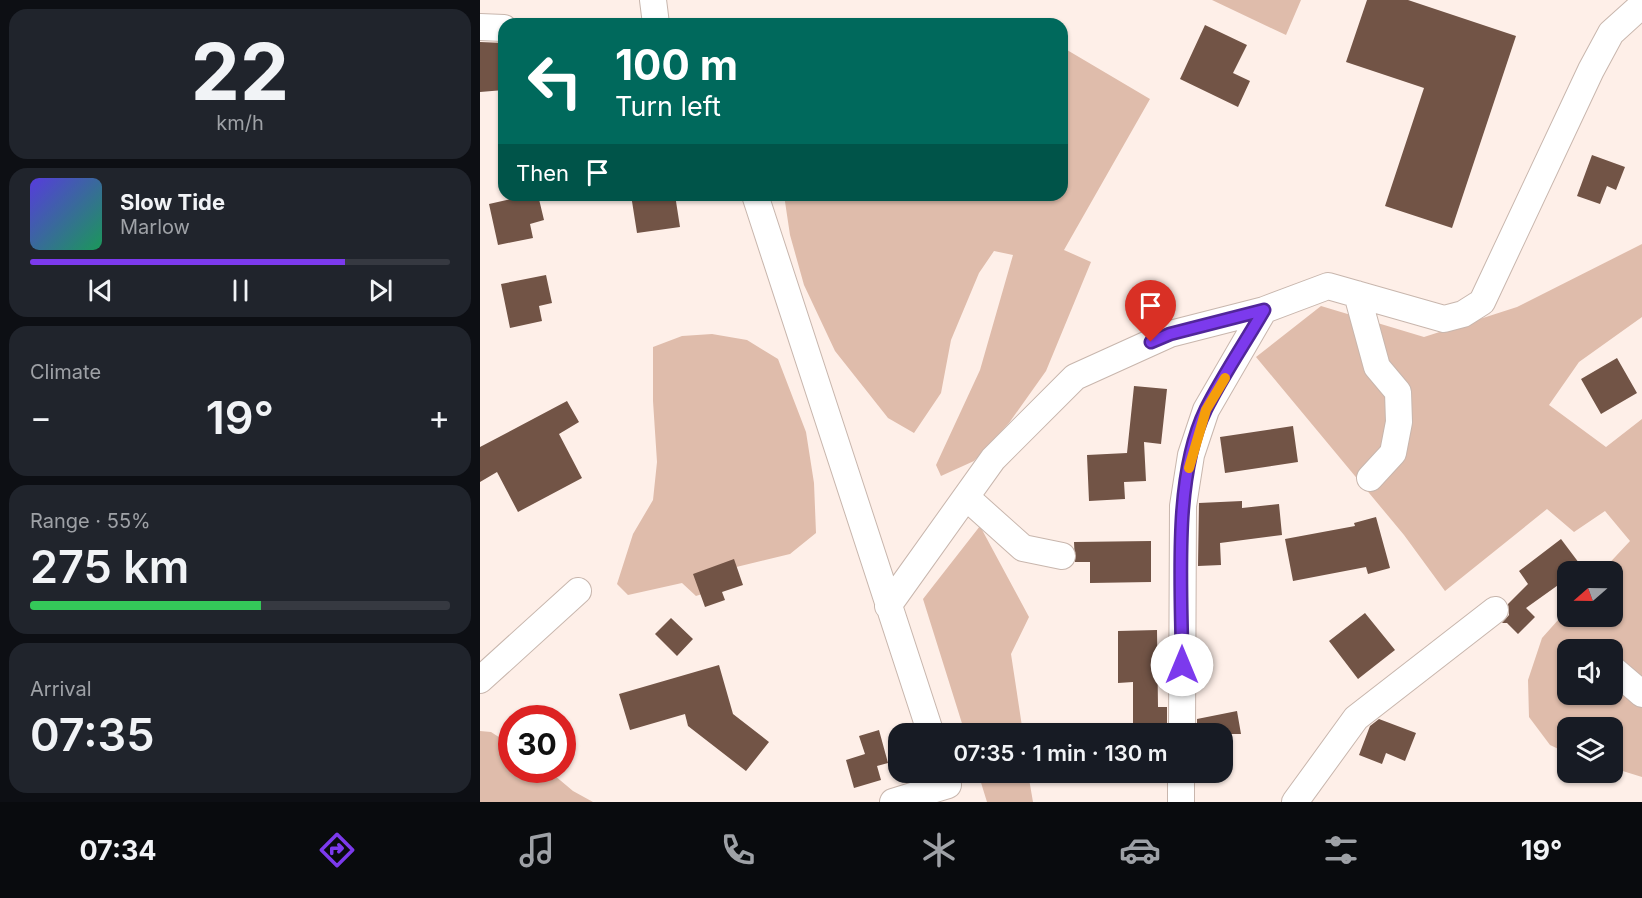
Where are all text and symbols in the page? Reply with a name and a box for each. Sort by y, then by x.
text: 22 [191,24,289,119]
text: 100 m [615,39,738,90]
icon: left [516,42,594,120]
text: Turn left [615,90,721,123]
text: km/h [216,111,264,135]
icon: arrive [581,156,614,189]
text: Then [516,160,569,186]
text: Slow Tide [120,189,225,215]
text: Marlow [120,215,190,239]
icon: previous [84,274,117,307]
icon: pause [224,274,257,307]
icon: next [364,274,397,307]
pin [1125,280,1176,342]
icon: arrive [1134,289,1167,322]
text: Climate [30,360,101,384]
text: 19° [206,390,274,445]
text: − [30,397,52,437]
text: + [428,397,450,437]
text: Range · 55% [30,509,151,533]
text: 275 km [30,539,189,594]
north arrow [1557,561,1623,627]
map controls [1557,561,1623,783]
position arrow [1150,633,1214,697]
button: sound [1557,639,1623,705]
text: Arrival [30,677,92,701]
speed limit sign: 30 [498,705,576,783]
text: 07:35 [30,707,155,762]
button: layers [1557,717,1623,783]
text: 07:35 · 1 min · 130 m [953,740,1168,766]
icon: directions [316,829,358,871]
icon: music [516,829,558,871]
icon: phone [717,829,759,871]
icon: climate [918,829,960,871]
icon: car [1119,829,1161,871]
icon: filters [1320,829,1362,871]
text: 07:34 [79,834,157,867]
text: 19° [1521,834,1562,867]

